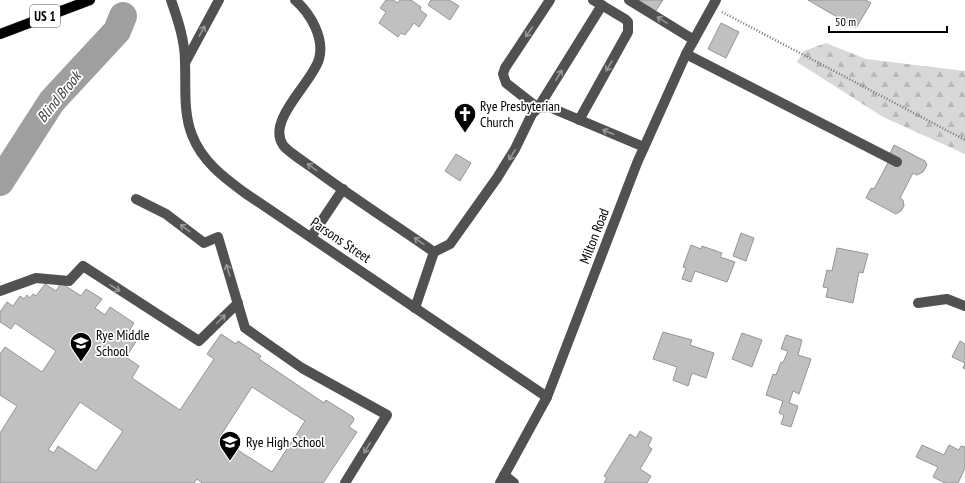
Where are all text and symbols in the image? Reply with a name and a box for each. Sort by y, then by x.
road number: US 1 [30,5,60,27]
scale bar [829,8,947,34]
text: 50 m [835,14,856,29]
one-way arrow [657,16,668,24]
one-way arrow [199,26,206,38]
one-way arrow [525,27,533,38]
one-way arrow [605,60,613,72]
water label: Blind Brook [32,66,86,126]
one-way arrow [555,69,563,81]
place label: Rye Presbyterian Church [480,97,560,131]
church icon: Rye Presbyterian Church [452,101,478,134]
one-way arrow [603,128,615,136]
one-way arrow [507,149,515,161]
one-way arrow [307,163,318,171]
street label: Milton Road [575,206,613,266]
street label: Parsons Street [307,213,375,267]
one-way arrow [179,224,190,233]
one-way arrow [414,237,425,245]
one-way arrow [224,263,231,276]
one-way arrow [109,284,120,292]
one-way arrow [216,315,226,324]
place label: Rye Middle School [96,326,150,360]
school or university icon: Rye Middle School [68,330,94,363]
school or university icon: Rye High School [217,429,243,462]
place label: Rye High School [246,433,325,451]
one-way arrow [362,442,370,454]

